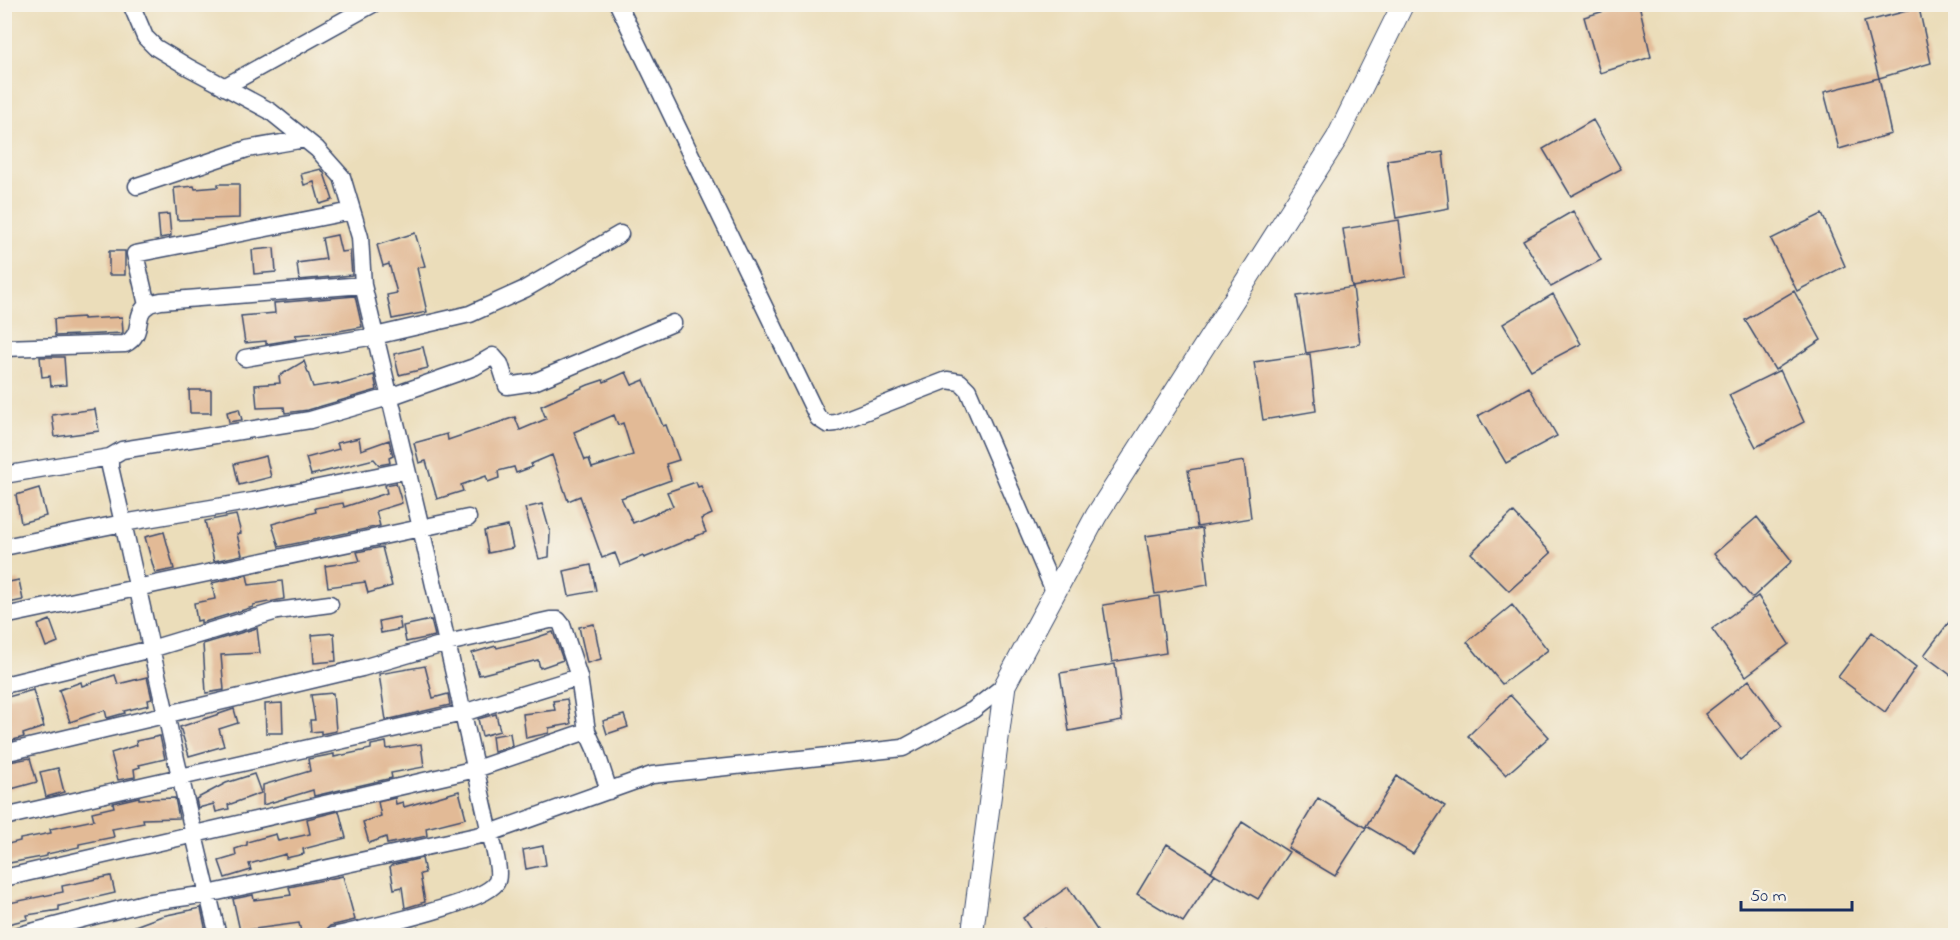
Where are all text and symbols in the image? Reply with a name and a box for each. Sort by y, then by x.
scale bar [1741,874,1852,912]
text: 50 m [1750,884,1787,910]

